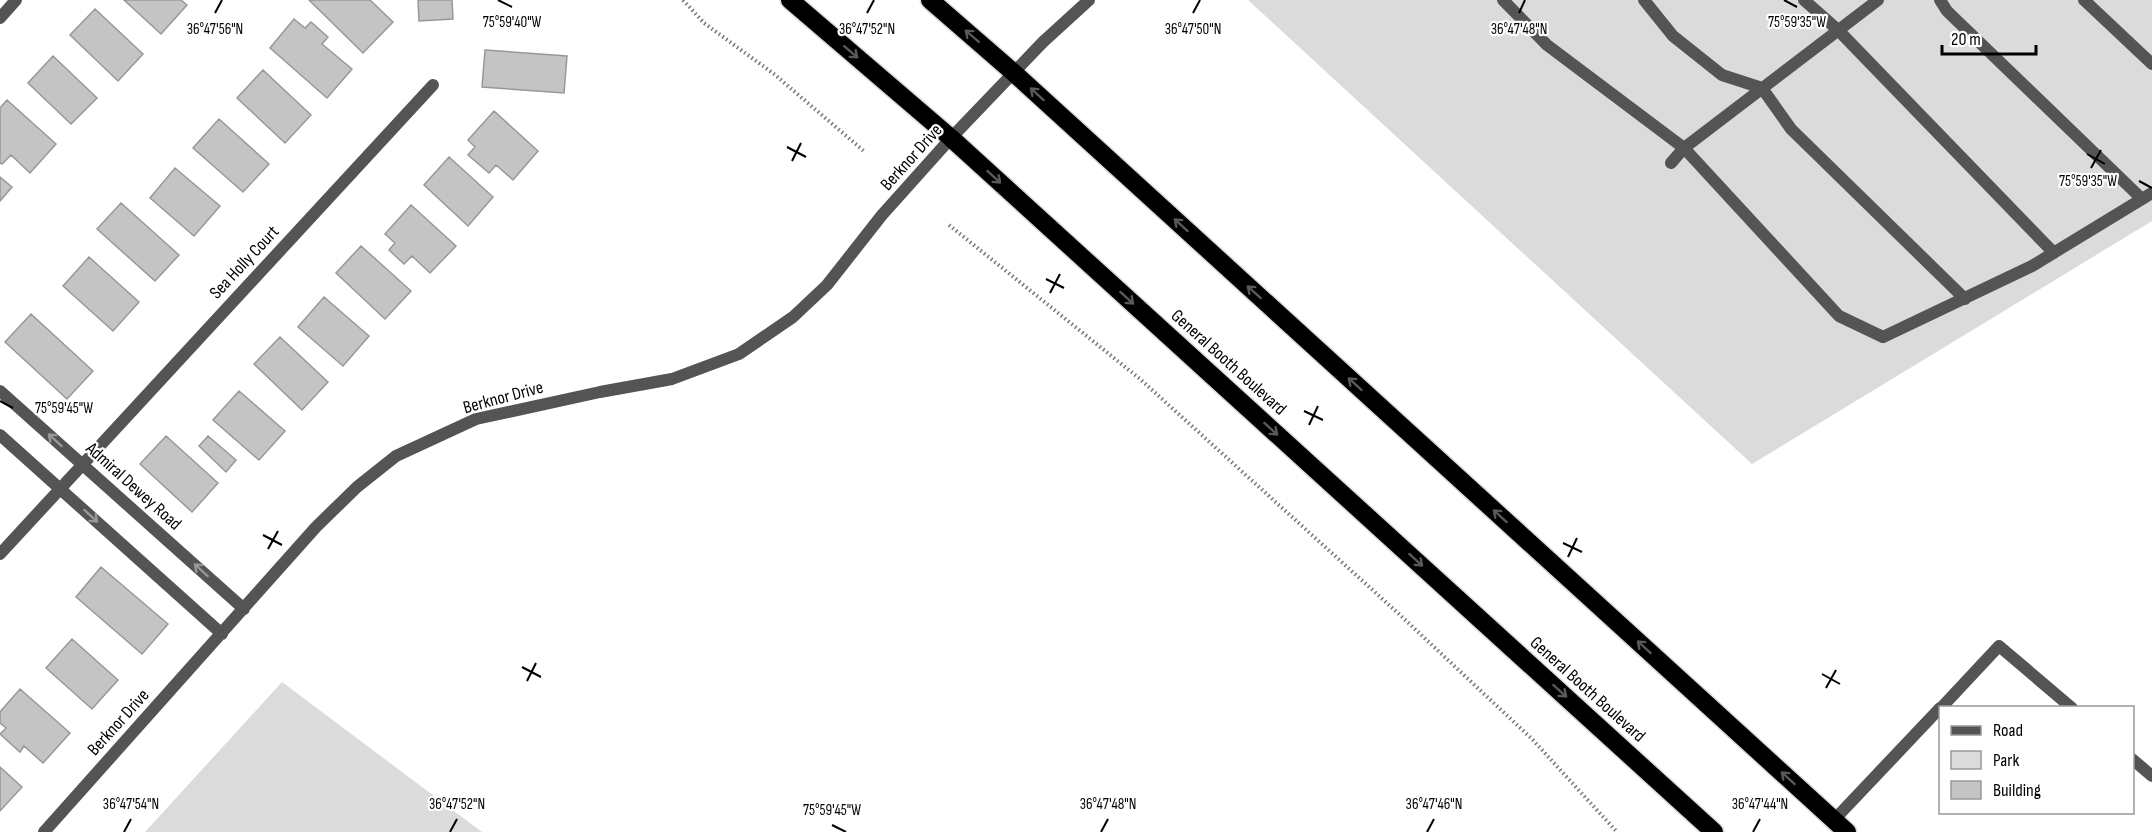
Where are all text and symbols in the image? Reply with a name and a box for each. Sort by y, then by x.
text: 75°59'40"W [483,13,542,32]
text: 75°59'35"W [1768,13,1826,32]
scale bar [1942,18,2036,56]
text: 36°47'56"N [187,20,243,39]
text: 36°47'52"N [839,20,895,39]
text: 36°47'50"N [1165,20,1221,39]
text: 36°47'48"N [1491,20,1547,39]
text: 20 m [1951,29,1981,50]
one-way arrow [964,30,980,43]
one-way arrow [843,45,858,59]
one-way arrow [1029,87,1044,101]
street label: Berknor Drive [876,120,947,195]
one-way arrow [987,170,1002,184]
text: 75°59'35"W [2059,172,2117,191]
one-way arrow [1173,218,1188,232]
street label: Sea Holly Court [205,221,284,303]
one-way arrow [1247,285,1262,299]
one-way arrow [1119,291,1134,305]
street label: General Booth Boulevard [1167,305,1291,420]
street label: Berknor Drive [461,377,545,418]
one-way arrow [1348,377,1363,391]
text: 75°59'45"W [35,399,93,418]
one-way arrow [1264,422,1279,436]
one-way arrow [48,433,63,447]
street label: Admiral Dewey Road [81,437,186,535]
one-way arrow [83,509,98,523]
one-way arrow [1492,509,1507,523]
one-way arrow [1408,553,1423,567]
one-way arrow [194,563,209,577]
street label: General Booth Boulevard [1526,632,1650,747]
one-way arrow [1636,640,1651,654]
one-way arrow [1552,684,1567,698]
street label: Berknor Drive [83,685,154,760]
legend [1939,706,2134,814]
text: Road [1993,720,2023,741]
text: Park [1993,750,2019,771]
one-way arrow [1781,772,1796,786]
text: Building [1993,780,2041,801]
text: 36°47'54"N [103,795,159,814]
text: 36°47'52"N [429,795,485,814]
text: 36°47'48"N [1080,795,1136,814]
text: 36°47'46"N [1406,795,1462,814]
text: 36°47'44"N [1732,795,1788,814]
text: 75°59'45"W [803,801,861,820]

